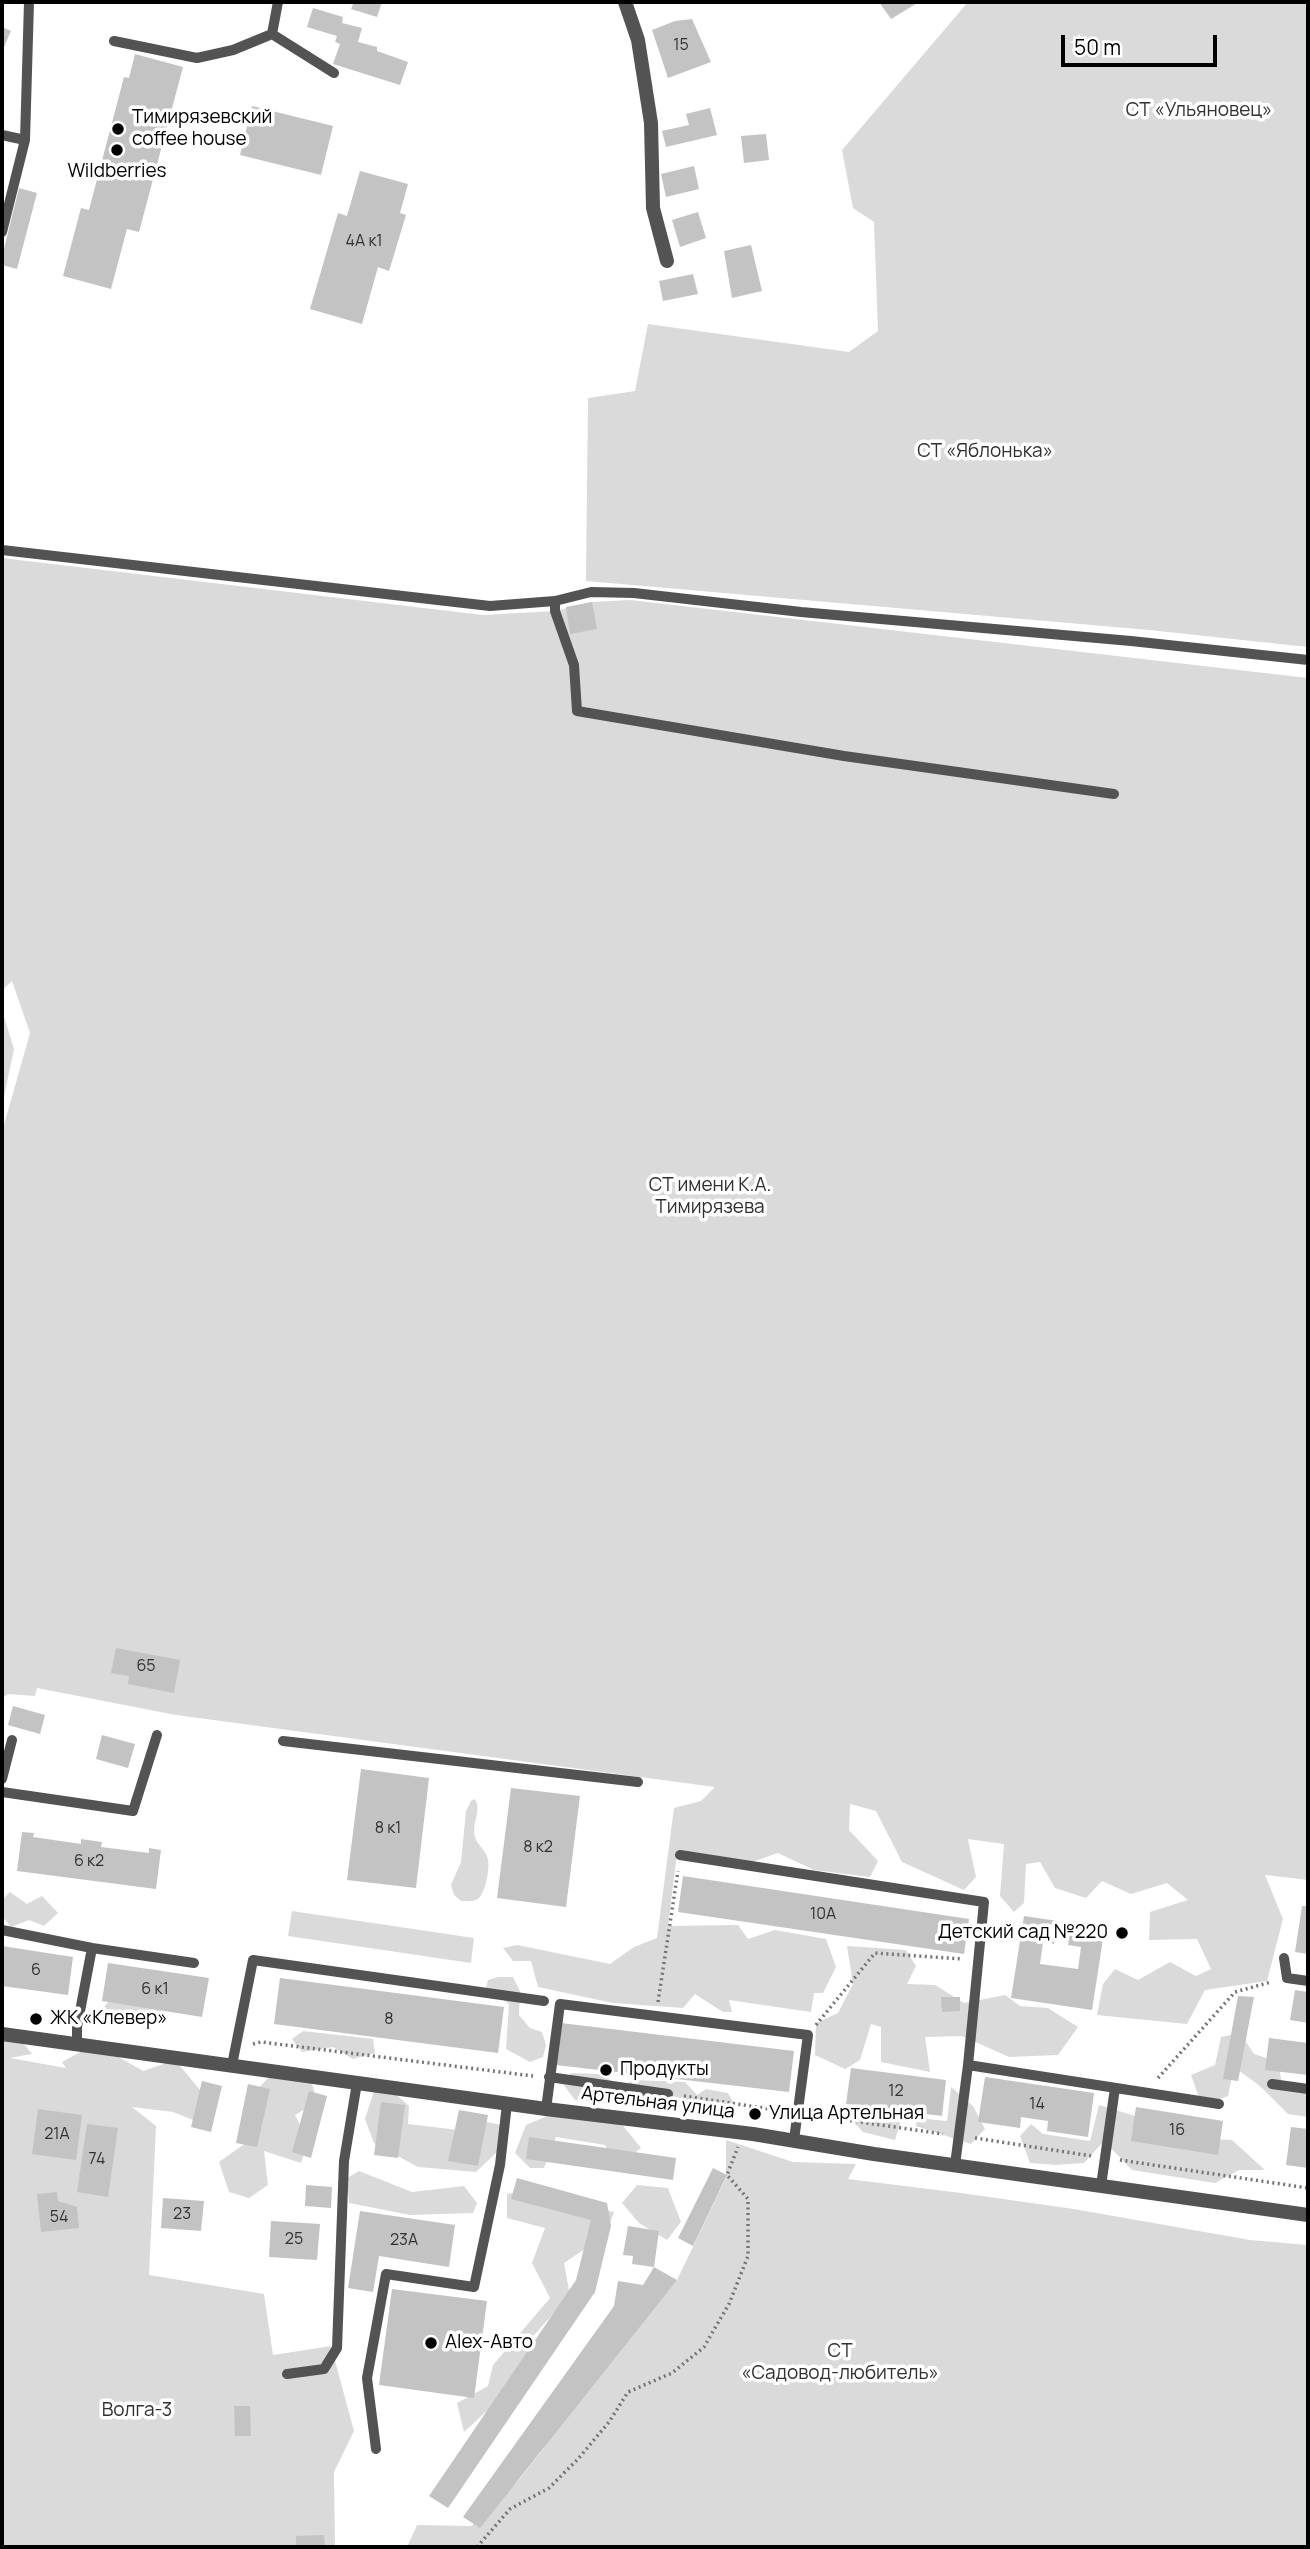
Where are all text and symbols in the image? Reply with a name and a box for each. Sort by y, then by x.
scale bar [1065,21,1221,65]
text: 50 m [1074,33,1121,61]
house number: 15 [673,36,689,56]
park label: СТ «Ульяновец» [1126,100,1272,122]
place label: Тимирязевский coffee house [132,107,272,151]
marker: Тимирязевский coffee house [110,121,126,137]
marker: Wildberries [109,142,125,158]
place label: Wildberries [67,161,167,183]
house number: 4А к1 [345,232,383,252]
park label: СТ «Яблонька» [917,441,1053,463]
park label: СТ имени К.А. Тимирязева [649,1175,771,1219]
house number: 65 [136,1657,156,1677]
house number: 8 к1 [375,1819,401,1839]
house number: 8 к2 [523,1838,553,1858]
house number: 6 к2 [74,1852,104,1872]
house number: 10А [810,1905,836,1925]
place label: Детский сад №220 [938,1922,1108,1944]
marker: Детский сад №220 [1114,1925,1130,1941]
house number: 6 [31,1961,41,1981]
house number: 6 к1 [141,1980,169,2000]
place label: ЖК «Клевер» [50,2008,167,2030]
house number: 8 [384,2010,394,2030]
marker: ЖК «Клевер» [28,2011,44,2027]
place label: Продукты [620,2059,709,2081]
marker: Продукты [598,2062,614,2078]
street label: Артельная улица [580,2082,736,2124]
house number: 12 [888,2082,904,2102]
house number: 14 [1029,2095,1045,2115]
place label: Улица Артельная [769,2103,924,2125]
marker: Улица Артельная [747,2106,763,2122]
house number: 16 [1169,2121,1185,2141]
house number: 21А [44,2125,70,2145]
house number: 74 [89,2150,105,2170]
house number: 23 [173,2205,191,2225]
house number: 54 [50,2208,68,2228]
house number: 25 [285,2230,303,2250]
house number: 23А [390,2231,418,2251]
place label: Alex-Авто [445,2332,533,2354]
marker: Alex-Авто [423,2335,439,2351]
park label: СТ «Садовод-любитель» [741,2341,939,2385]
park label: Волга-3 [102,2400,172,2422]

